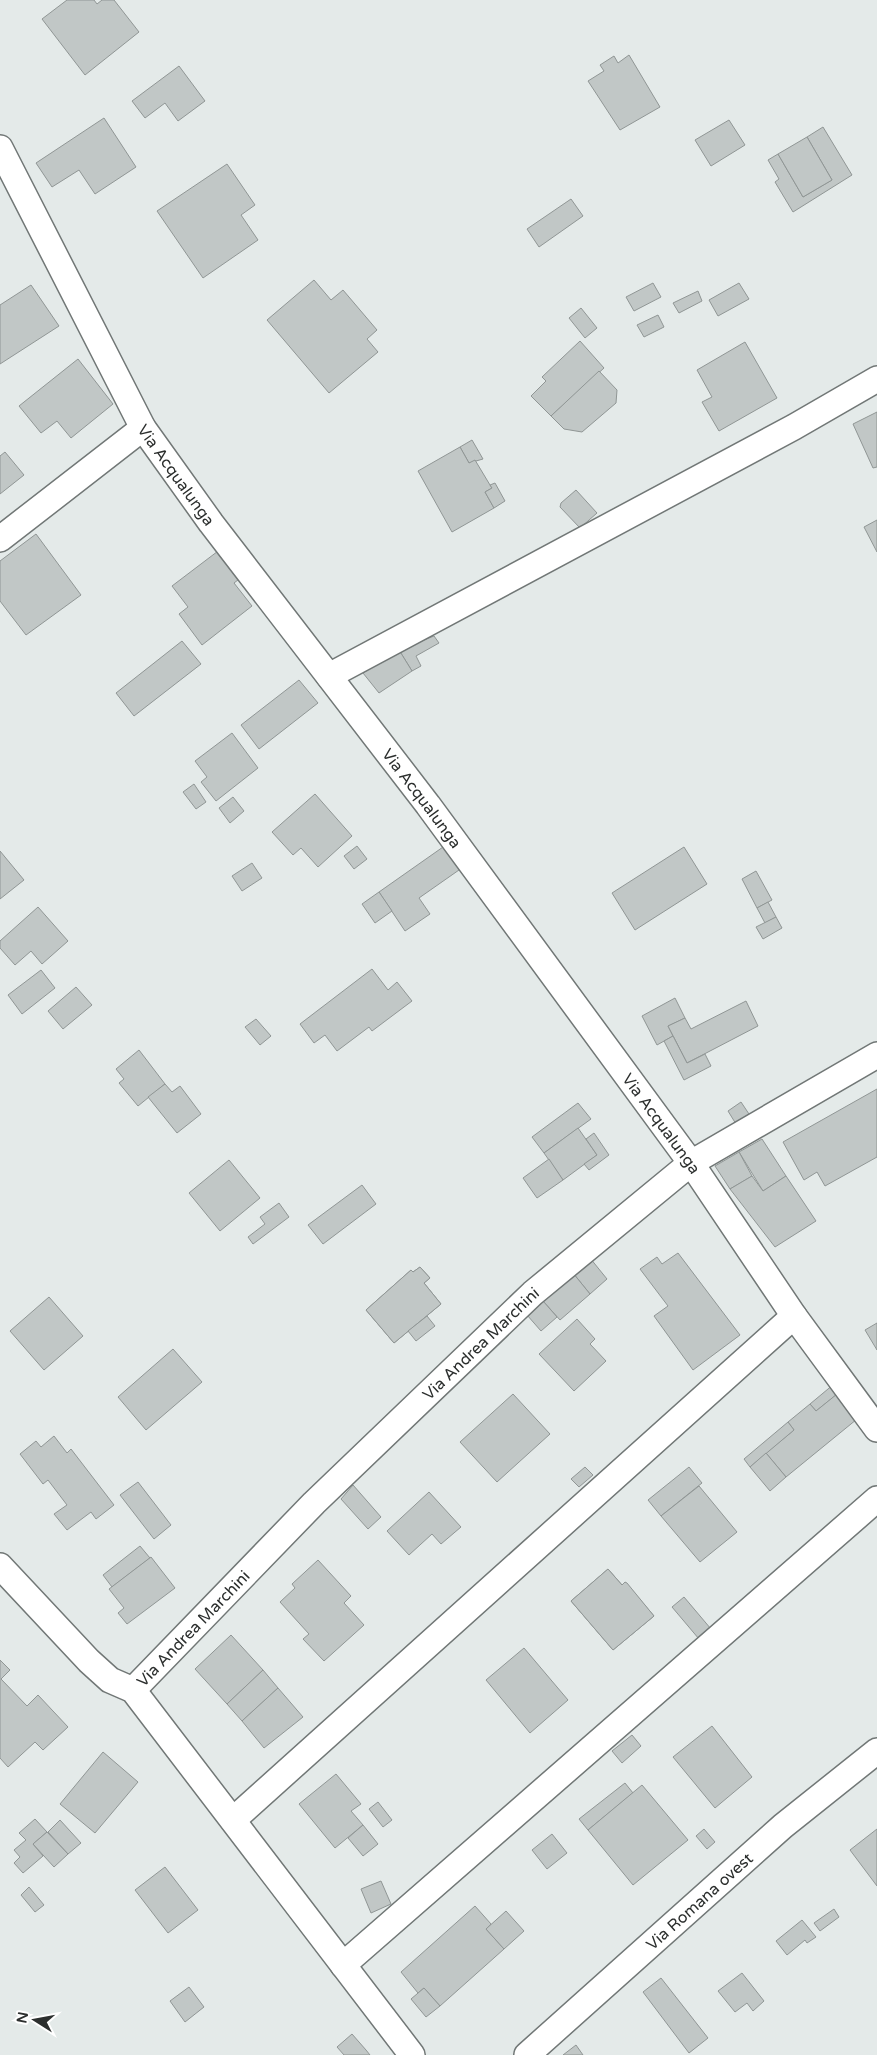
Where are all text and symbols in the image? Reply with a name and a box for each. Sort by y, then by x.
street label: Via Acqualunga [133,421,219,530]
street label: Via Acqualunga [377,745,465,852]
street label: Via Acqualunga [618,1070,704,1178]
street label: Via Andrea Marchini [419,1283,543,1405]
street label: Via Andrea Marchini [133,1567,254,1691]
street label: Via Romana ovest [642,1849,757,1955]
north arrow [10,1995,60,2045]
text: N [13,2010,32,2025]

